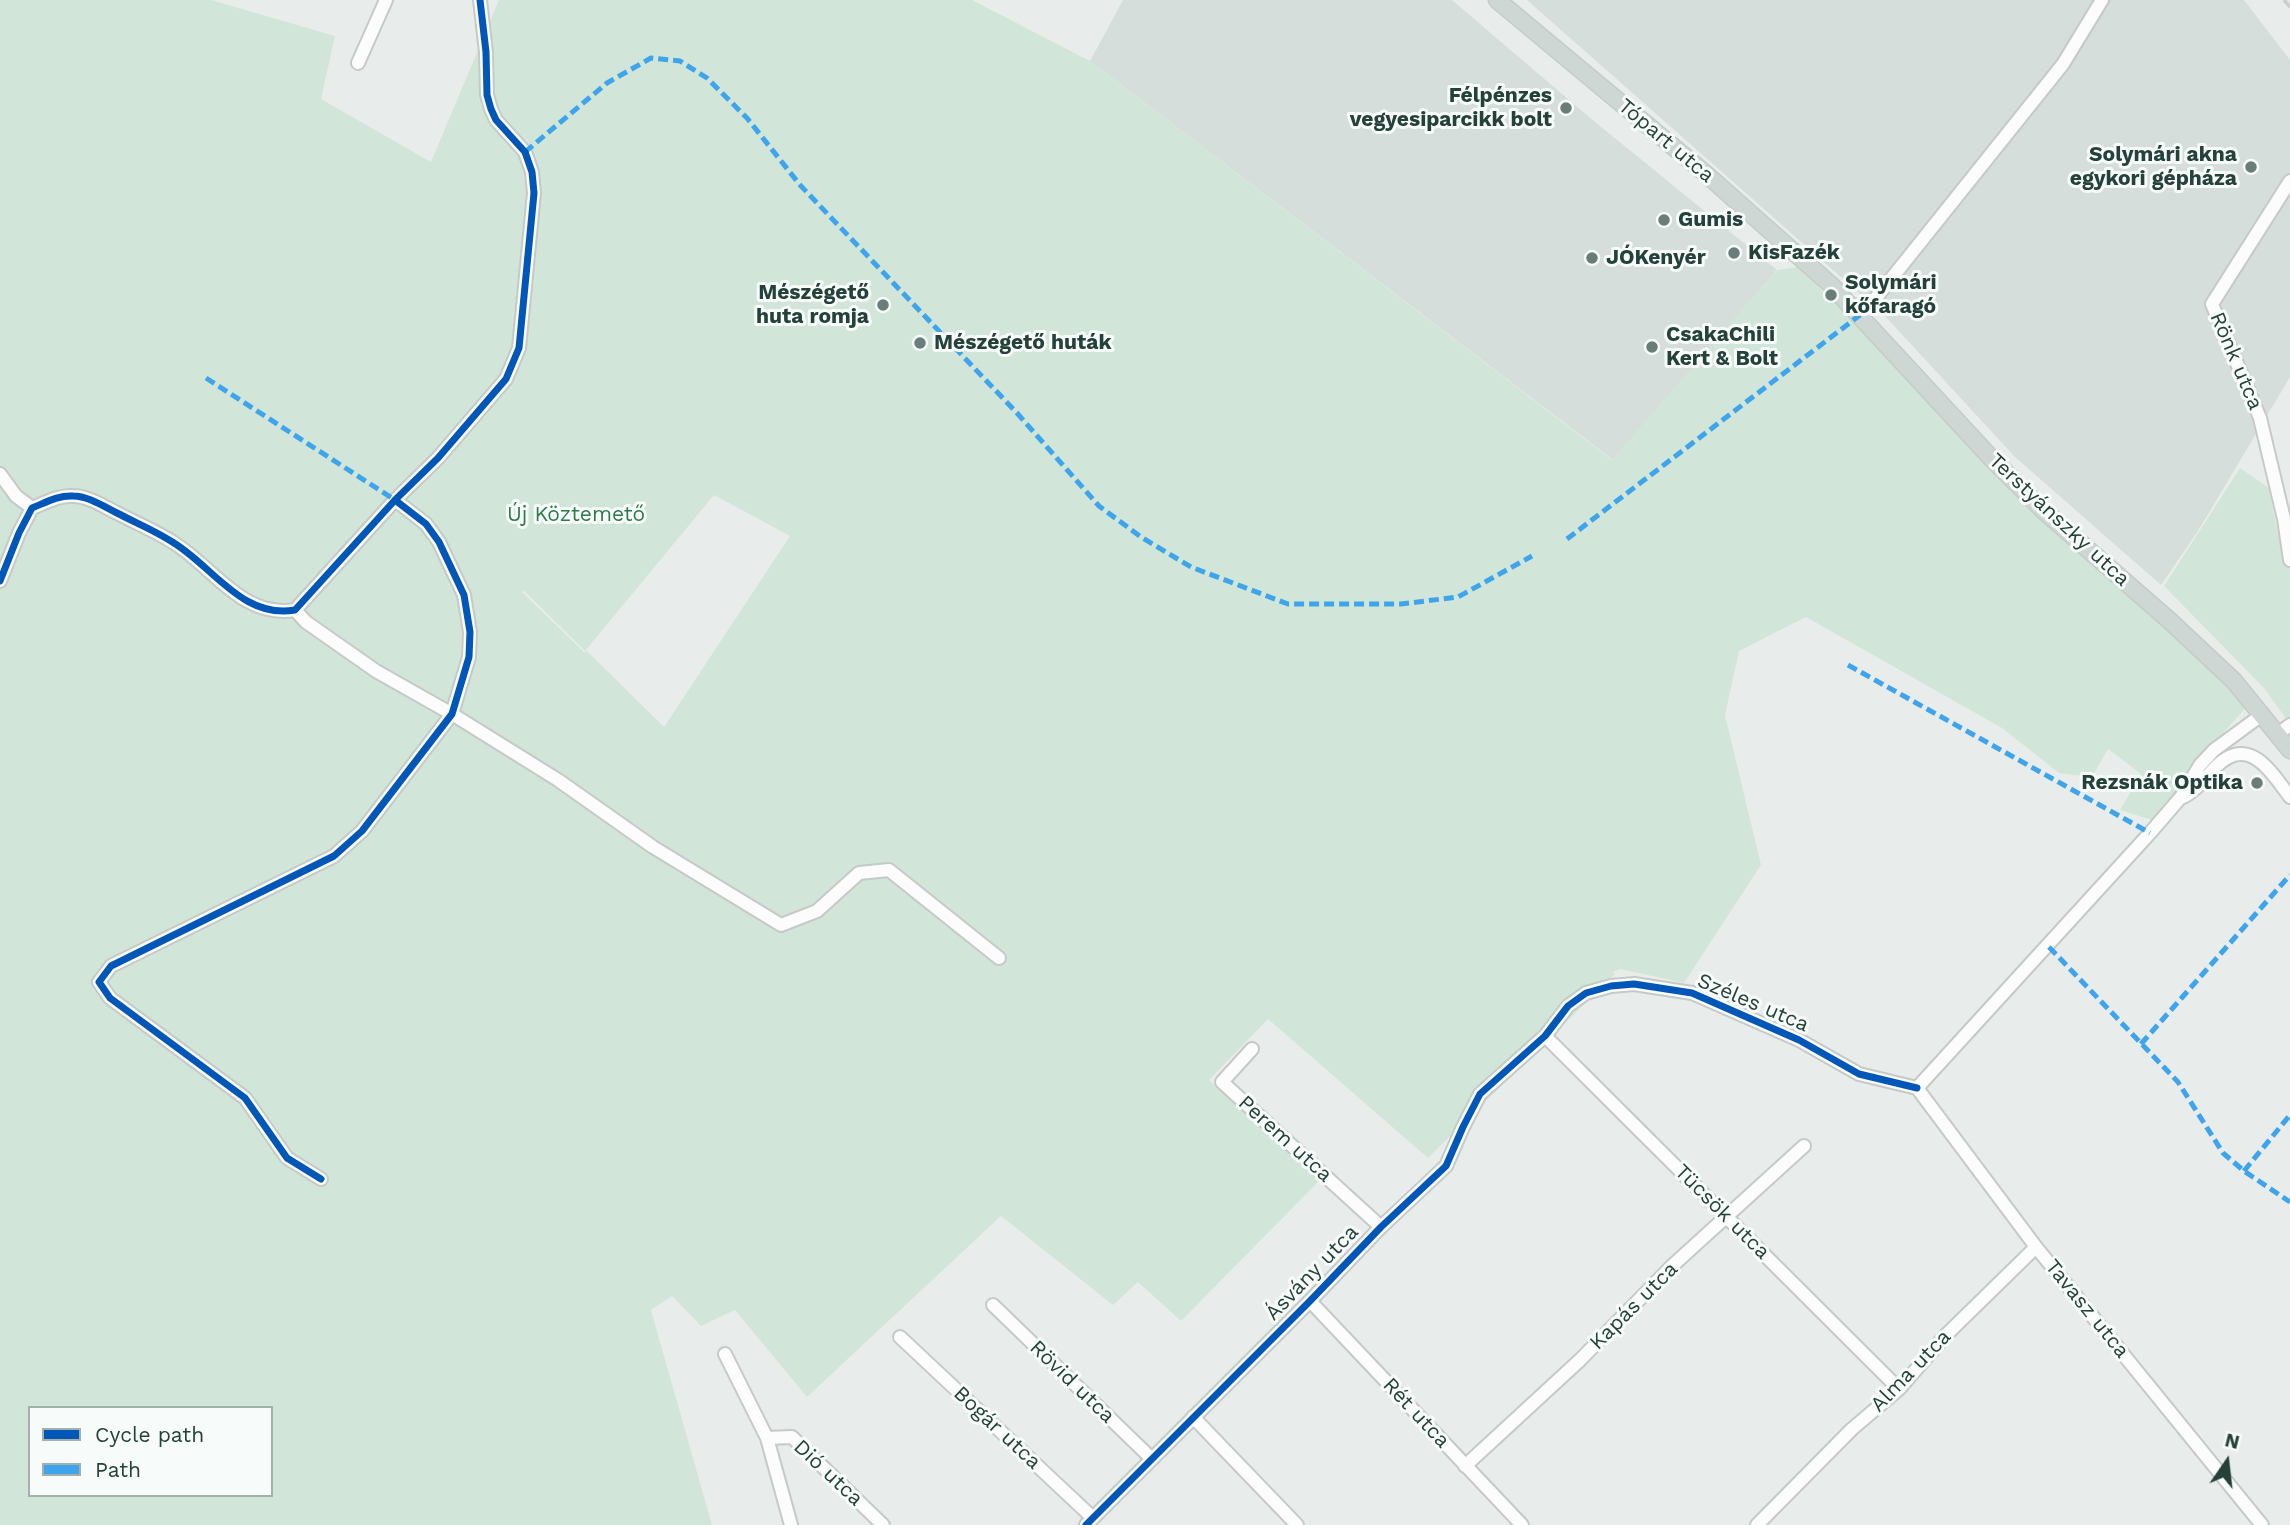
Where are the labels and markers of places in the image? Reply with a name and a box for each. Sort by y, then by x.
place label: Félpénzes vegyesiparcikk bolt [1350,83,1552,133]
marker: Félpénzes vegyesiparcikk bolt [1558,100,1574,116]
place label: Solymári akna egykori gépháza [2070,142,2237,192]
marker: Solymári akna egykori gépháza [2243,159,2259,175]
place label: Gumis [1678,207,1743,233]
marker: Gumis [1656,212,1672,228]
place label: KisFazék [1748,240,1840,266]
place label: JÓKenyér [1606,245,1706,271]
marker: KisFazék [1726,245,1742,261]
marker: JÓKenyér [1584,250,1600,266]
place label: Solymári kőfaragó [1845,270,1937,320]
place label: Mészégető huta romja [756,280,869,330]
marker: Solymári kőfaragó [1823,287,1839,303]
marker: Mészégető huta romja [875,297,891,313]
place label: CsakaChili Kert & Bolt [1666,322,1778,372]
place label: Mészégető huták [934,330,1111,356]
marker: Mészégető huták [912,335,928,351]
marker: CsakaChili Kert & Bolt [1644,339,1660,355]
place label: Rezsnák Optika [2081,770,2243,796]
marker: Rezsnák Optika [2249,775,2265,791]

